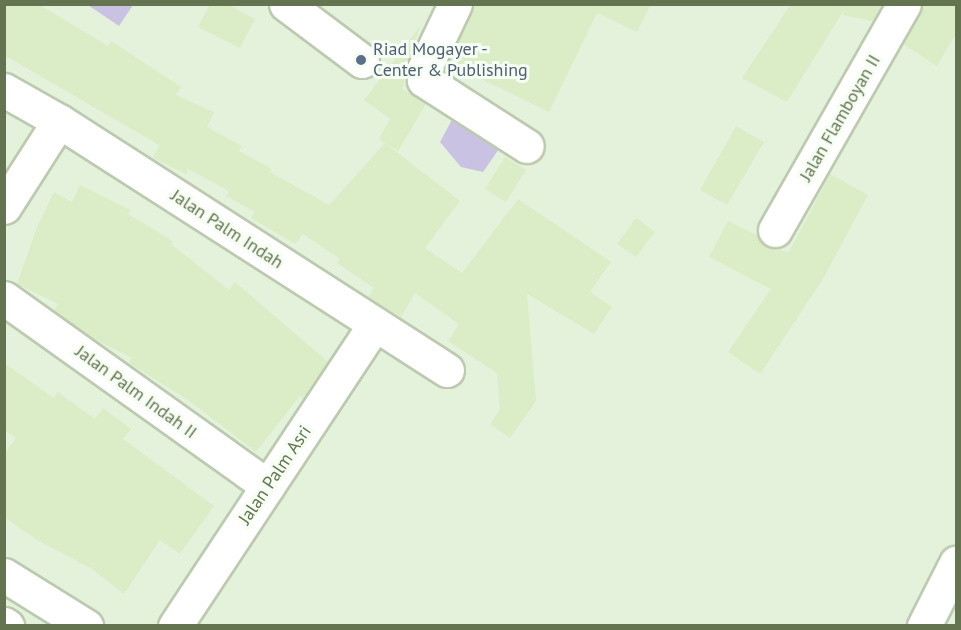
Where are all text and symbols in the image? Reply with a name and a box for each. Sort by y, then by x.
place label: Riad Mogayer - Center & Publishing [373,39,528,82]
street label: Jalan Flamboyan II [795,51,885,185]
marker: Riad Mogayer - Center & Publishing [354,53,368,67]
street label: Jalan Palm Indah [167,185,287,273]
street label: Jalan Palm Indah II [71,341,201,443]
street label: Jalan Palm Asri [234,421,316,529]

